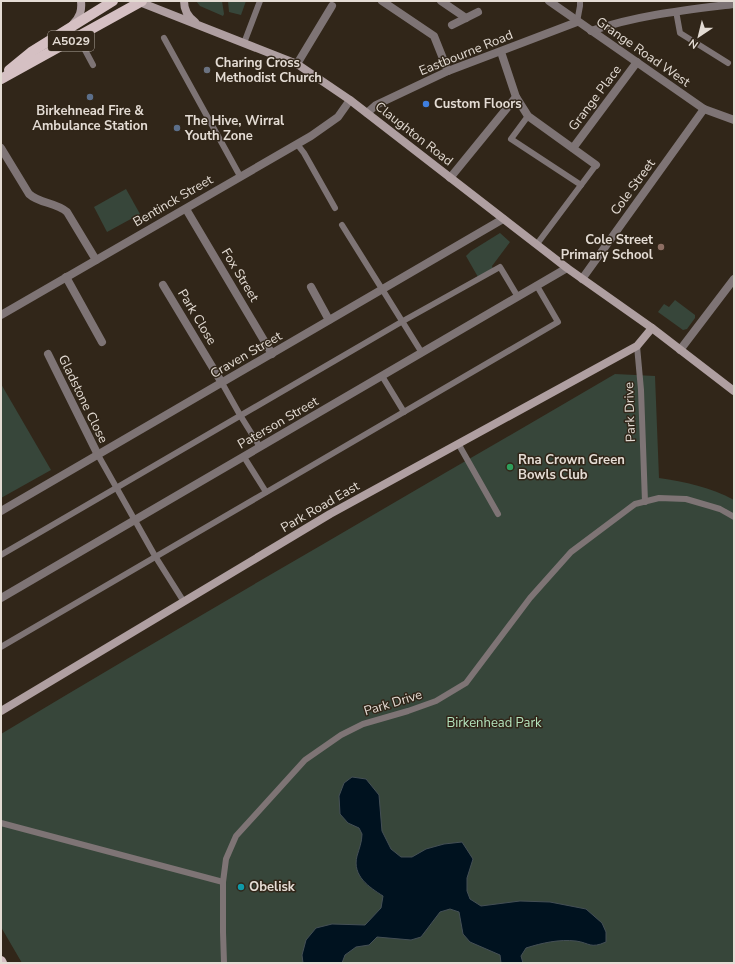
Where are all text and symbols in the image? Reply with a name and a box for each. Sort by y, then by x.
street label: Grange Road West [592,13,694,91]
north arrow [679,16,719,56]
street label: Eastbourne Road [416,26,516,80]
road number: A5029 [48,31,94,51]
text: N [686,35,701,52]
place label: Charing Cross Methodist Church [215,54,322,87]
street label: Grange Place [564,61,626,135]
marker: Charing Cross Methodist Church [202,65,212,75]
marker: Birkehnead Fire & Ambulance Station [85,92,95,102]
place label: Custom Floors [434,95,522,113]
street label: Claughton Road [371,98,457,170]
marker: Custom Floors [421,99,431,109]
place label: Birkehnead Fire & Ambulance Station [32,102,148,135]
place label: The Hive, Wirral Youth Zone [184,112,285,145]
marker: The Hive, Wirral Youth Zone [172,123,182,133]
street label: Cole Street [607,155,660,219]
street label: Bentinck Street [130,171,217,231]
place label: Cole Street Primary School [561,231,654,264]
marker: Cole Street Primary School [656,242,666,252]
street label: Fox Street [217,245,263,306]
street label: Park Close [173,286,221,348]
street label: Craven Street [207,327,285,383]
street label: Gladstone Close [54,352,112,446]
street label: Park Drive [620,382,640,442]
street label: Paterson Street [234,392,322,453]
place label: Rna Crown Green Bowls Club [518,451,625,484]
marker: Rna Crown Green Bowls Club [505,462,515,472]
street label: Park Road East [277,477,363,537]
street label: Park Drive [362,686,424,720]
park label: Birkenhead Park [446,714,542,732]
place label: Obelisk [249,878,296,896]
marker: Obelisk [236,882,246,892]

